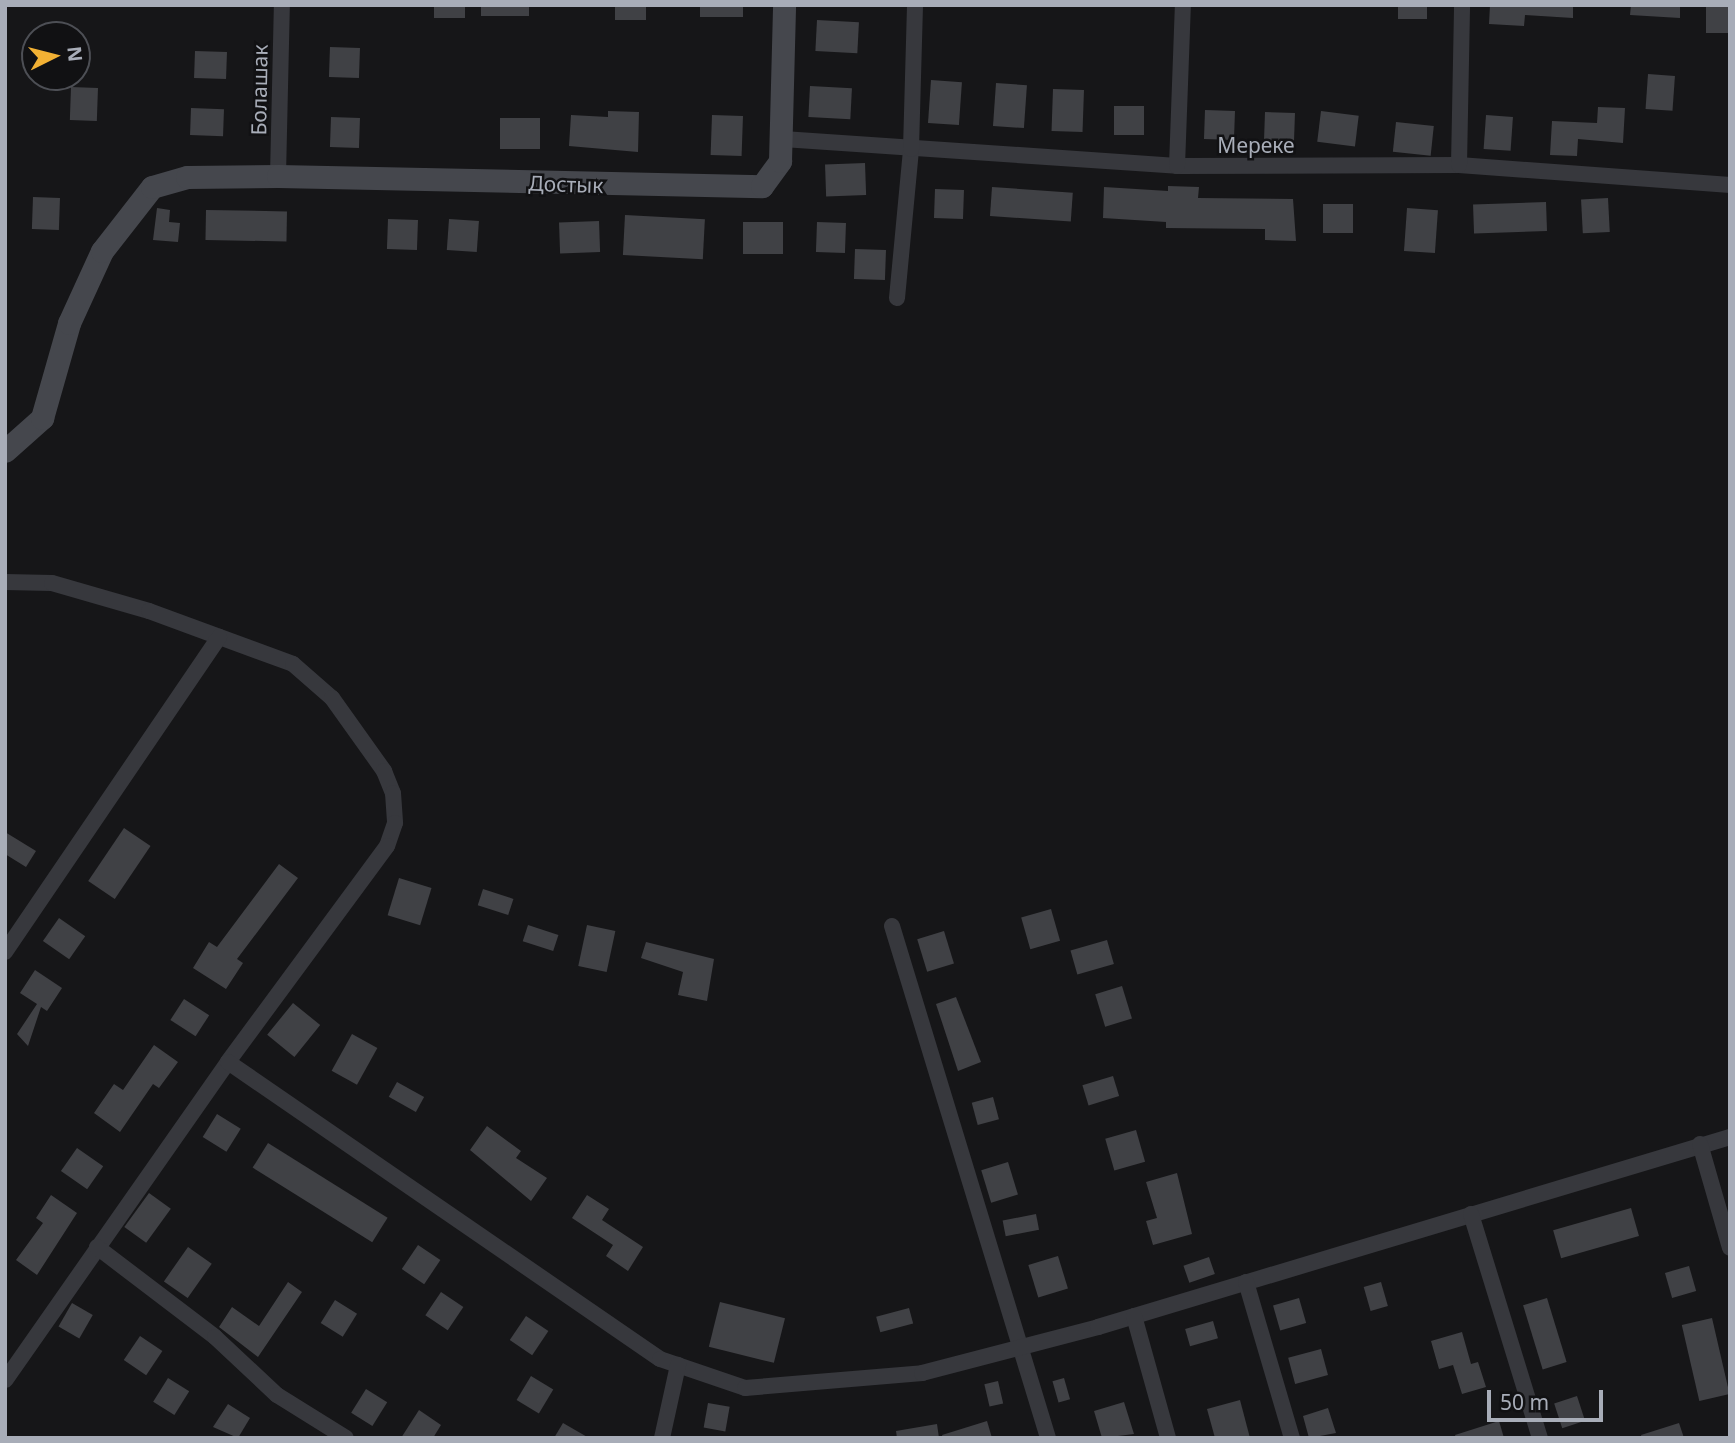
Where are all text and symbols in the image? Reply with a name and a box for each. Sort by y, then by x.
north arrow [21,21,91,91]
street label: Болашак [246,44,272,136]
text: N [61,45,89,63]
street label: Мереке [1217,132,1295,158]
street label: Достык [528,170,604,198]
scale bar [1490,1376,1606,1420]
text: 50 m [1500,1388,1549,1416]

